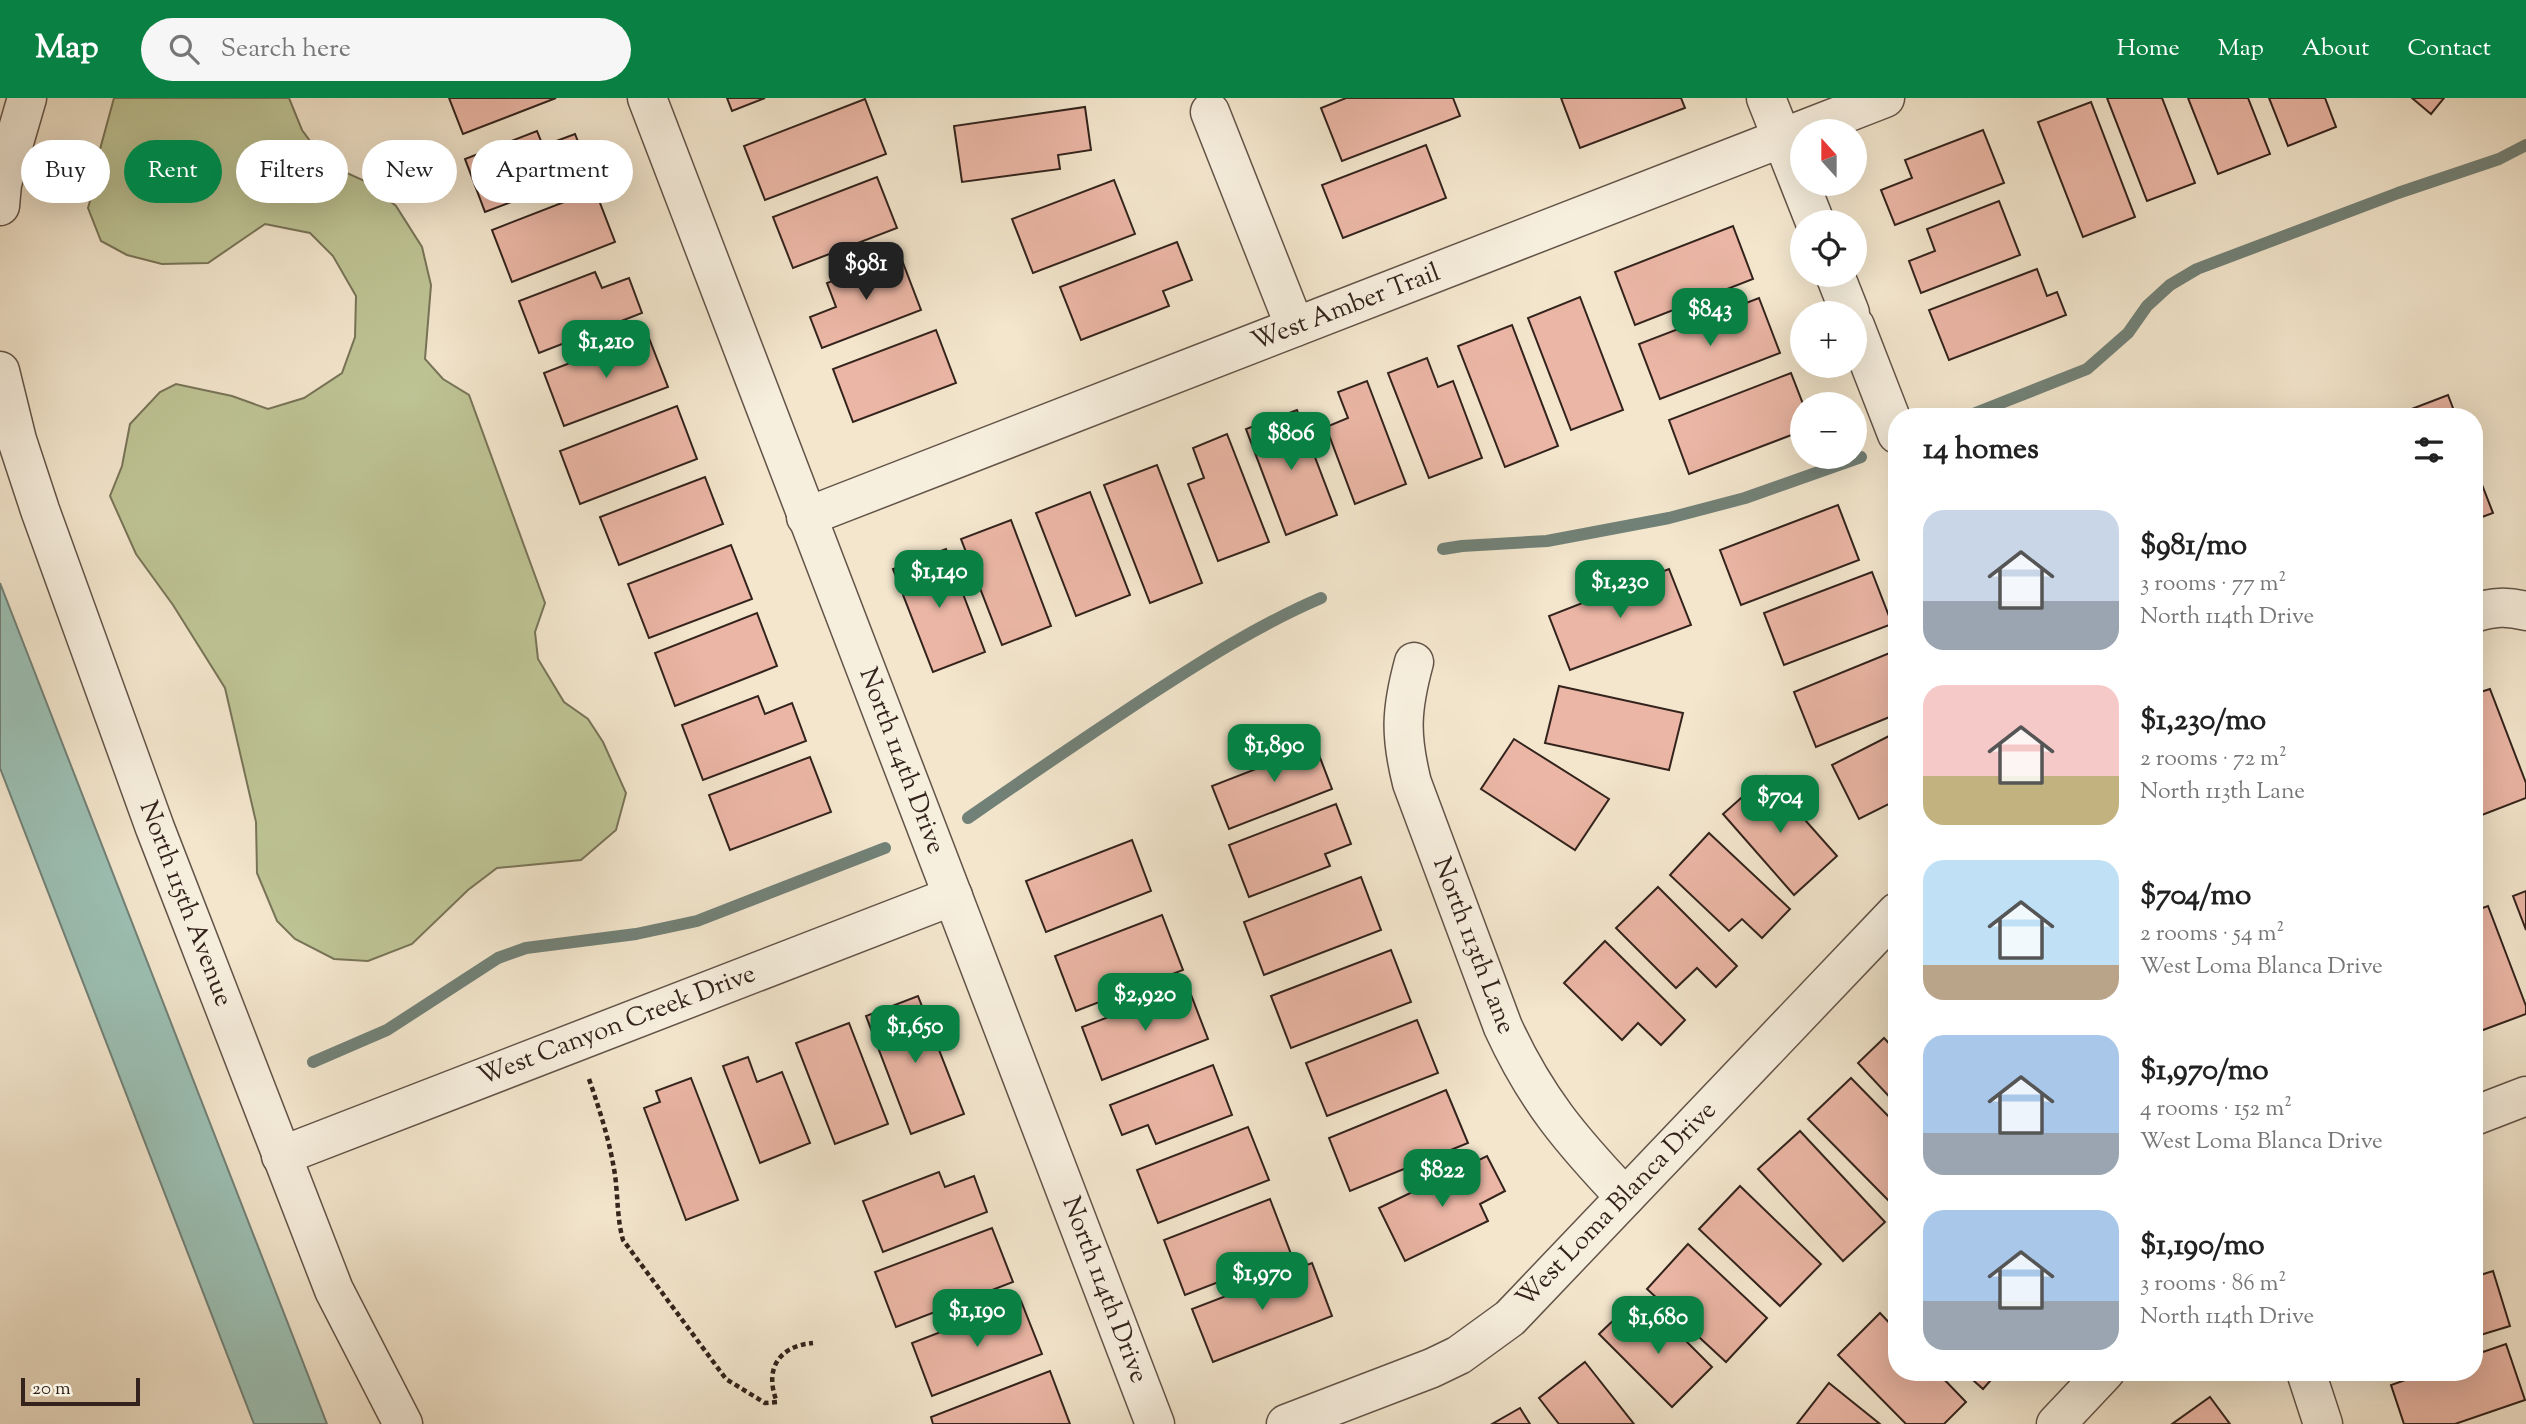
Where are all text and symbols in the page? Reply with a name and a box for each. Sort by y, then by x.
search box [141,18,631,81]
text: Map [35,25,99,73]
icon: search [165,30,203,68]
text: Search here [221,31,351,68]
text: Home [2117,32,2180,66]
text: Map [2218,32,2264,66]
text: About [2302,32,2369,66]
text: Contact [2407,32,2491,66]
north arrow [1790,119,1867,196]
map controls [1790,119,1867,469]
chip: Buy [21,140,110,203]
chip: Rent [124,140,222,203]
chip: Filters [236,140,348,203]
chip: New [362,140,457,203]
chip: Apartment [471,140,633,203]
button: locate [1790,210,1867,287]
pin: $981 [825,242,907,302]
text: $981 [845,248,887,281]
street label: West Amber Trail [1246,255,1446,361]
pin: $843 [1669,288,1751,348]
text: $843 [1688,294,1732,327]
button: + [1790,301,1867,378]
pin: $1,210 [549,320,663,380]
text: $1,210 [578,326,634,359]
button: − [1790,392,1867,469]
pin: $806 [1250,412,1332,472]
text: $806 [1267,418,1315,451]
text: 14 homes [1923,429,2039,472]
icon: filters [2410,431,2448,469]
text: $981/mo [2140,525,2247,568]
icon: home [1979,538,2063,622]
pin: $1,140 [882,550,996,610]
text: $1,140 [910,556,968,589]
pin: $1,230 [1563,560,1677,620]
text: $1,230 [1591,566,1649,599]
text: 3 rooms · 77 m² [2140,568,2286,601]
text: North 114th Drive [2140,601,2314,634]
street label: North 114th Drive [848,662,954,860]
text: $1,230/mo [2140,700,2266,743]
icon: home [1979,713,2063,797]
pin: $1,890 [1217,724,1331,784]
text: $1,890 [1244,730,1304,763]
text: 2 rooms · 72 m² [2140,743,2287,776]
pin: $704 [1739,776,1821,835]
text: North 113th Lane [2140,776,2305,809]
text: $704 [1757,781,1803,814]
street label: North 115th Avenue [129,796,241,1012]
street label: North 113th Lane [1422,852,1524,1040]
text: $704/mo [2140,875,2251,918]
icon: home [1979,888,2063,972]
text: 2 rooms · 54 m² [2140,918,2284,951]
text: West Loma Blanca Drive [2140,951,2383,984]
street label: West Canyon Creek Drive [473,956,761,1096]
pin: $2,920 [1088,974,1202,1033]
text: $2,920 [1114,979,1176,1012]
pin: $1,650 [858,1006,972,1065]
text: $1,650 [887,1011,943,1044]
text: $1,970/mo [2140,1050,2269,1093]
icon: home [1979,1063,2063,1147]
street label: West Loma Blanca Drive [1508,1093,1726,1317]
text: 4 rooms · 152 m² [2140,1093,2292,1126]
text: West Loma Blanca Drive [2140,1126,2383,1159]
pin: $822 [1401,1150,1483,1209]
text: $822 [1419,1155,1465,1188]
street label: North 114th Drive [1051,1191,1157,1389]
text: $1,190/mo [2140,1225,2265,1268]
icon: home [1979,1238,2063,1322]
pin: $1,970 [1205,1252,1319,1312]
text: $1,970 [1232,1258,1292,1291]
text: 3 rooms · 86 m² [2140,1268,2286,1301]
pin: $1,190 [920,1290,1034,1349]
text: $1,190 [949,1295,1005,1328]
pin: $1,680 [1601,1296,1715,1356]
text: North 114th Drive [2140,1301,2314,1334]
text: $1,680 [1628,1302,1688,1335]
scale bar [21,1375,140,1407]
text: 20 m [32,1376,71,1403]

